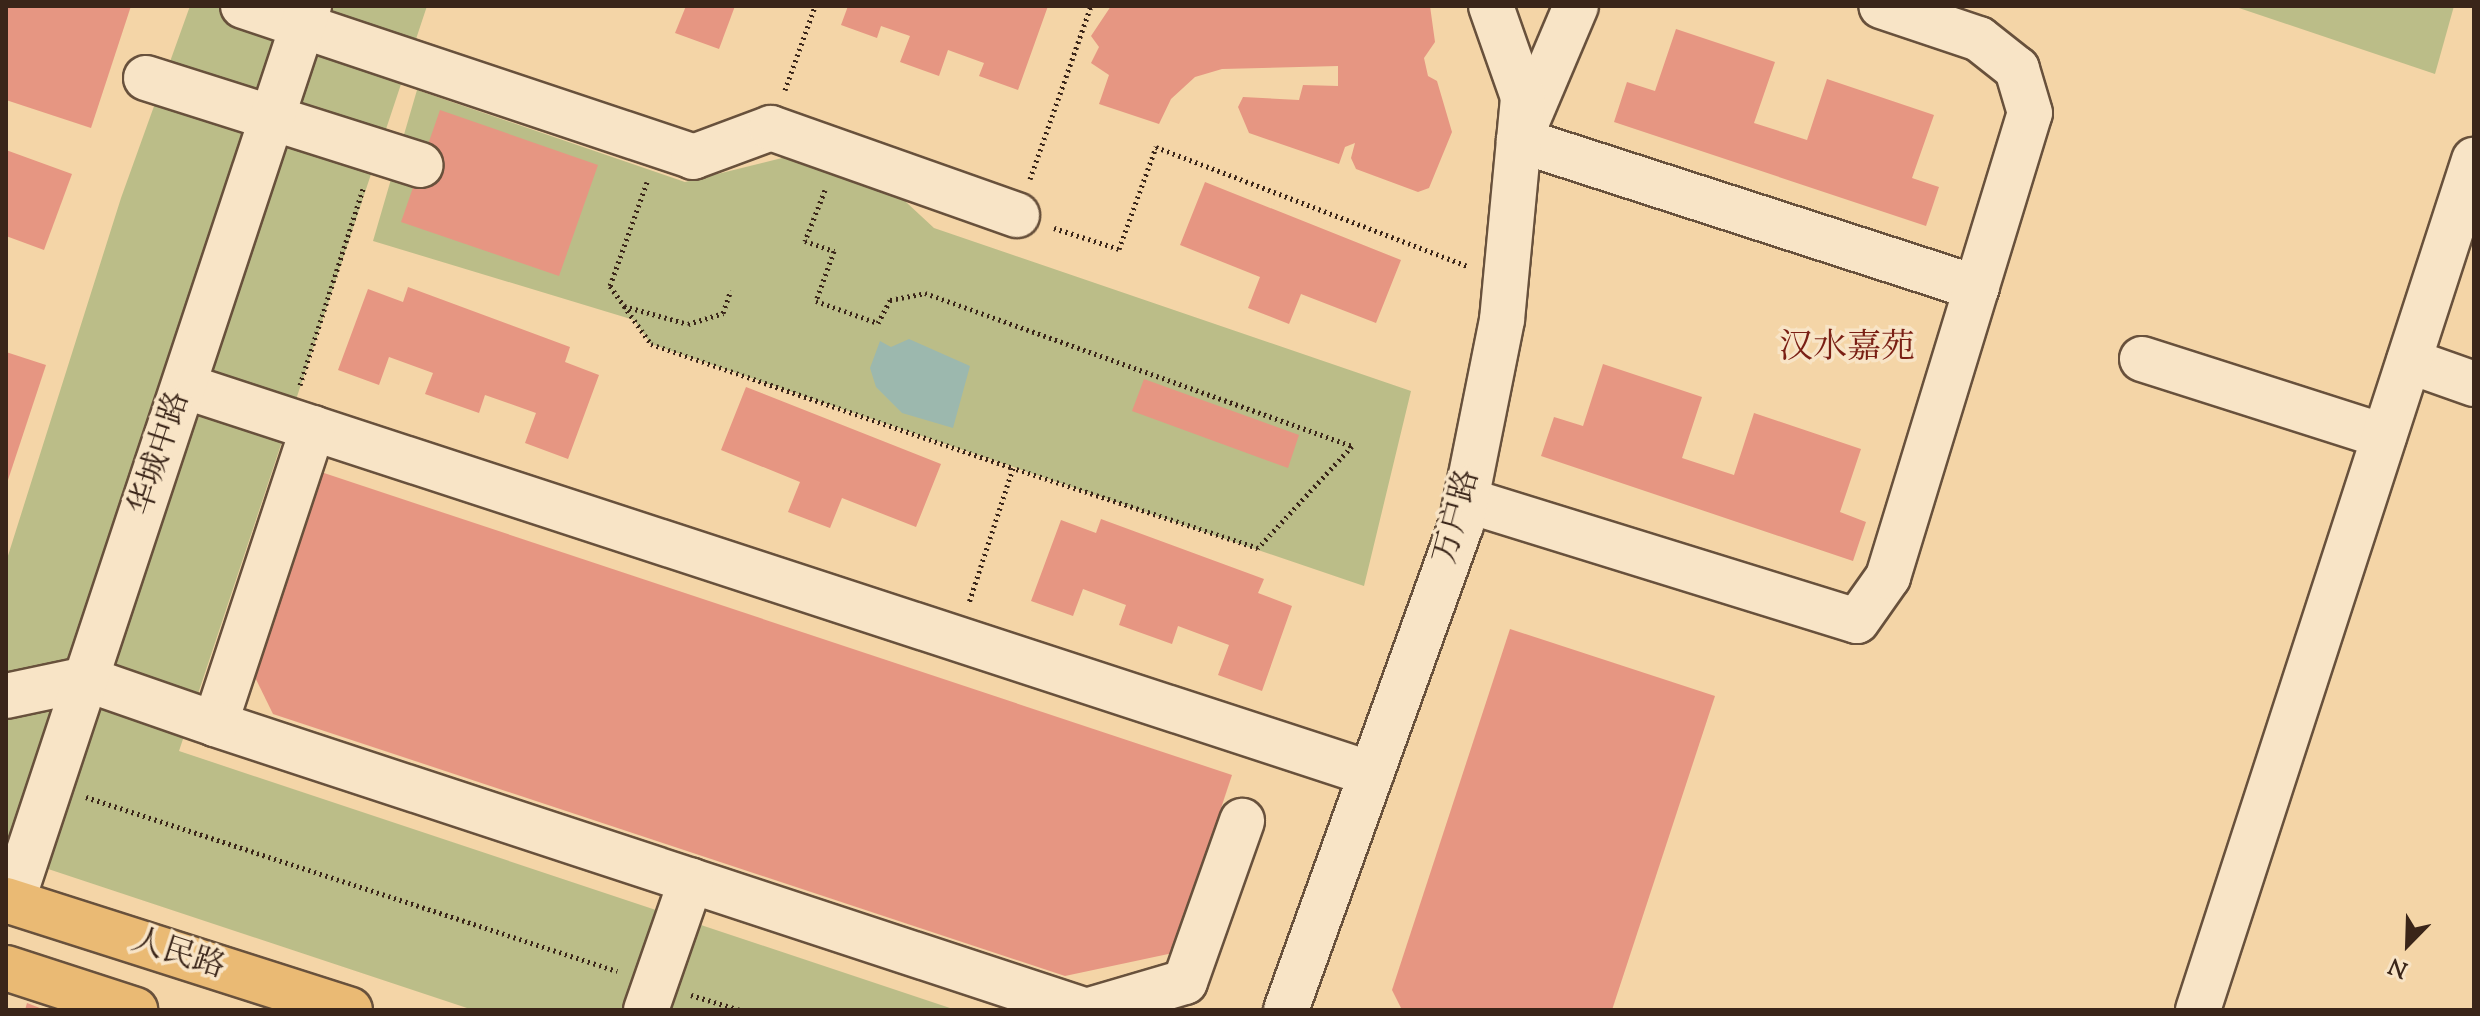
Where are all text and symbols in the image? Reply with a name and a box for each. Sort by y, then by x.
district label: 汉水嘉苑 [1779,329,1915,369]
street label: 华城中路 [123,387,199,521]
street label: 万户路 [1427,466,1489,568]
north arrow [2368,904,2448,984]
street label: 人民路 [126,922,230,988]
text: N [2384,948,2413,984]

